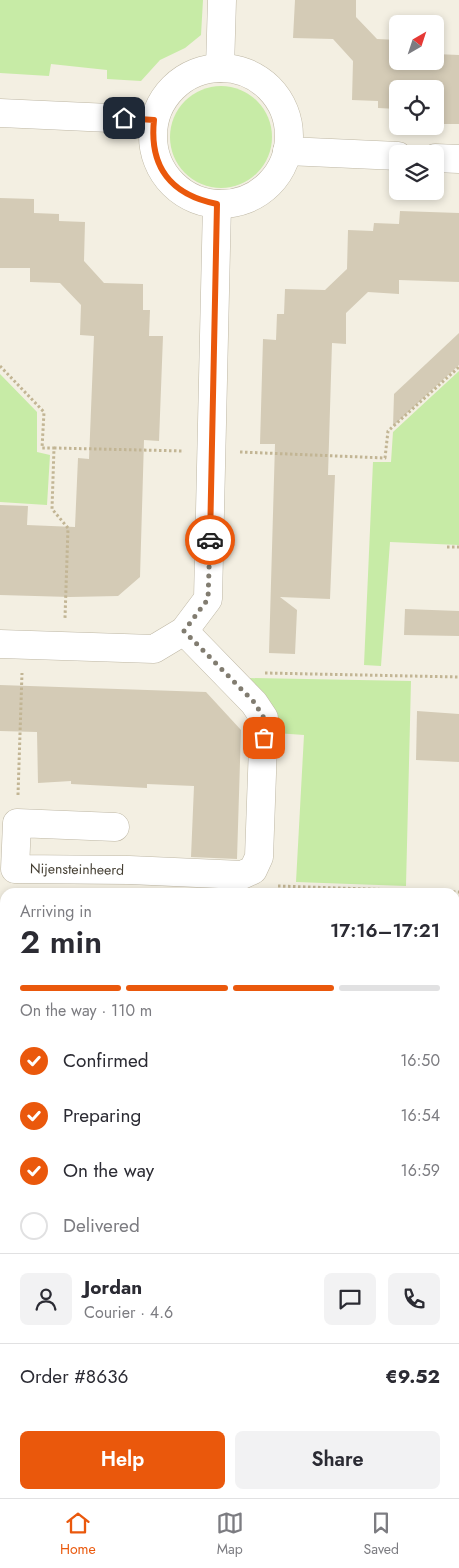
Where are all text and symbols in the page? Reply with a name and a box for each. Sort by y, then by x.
north arrow [389,15,444,70]
map controls [389,15,444,200]
button: locate [389,80,444,135]
pin [103,97,145,139]
icon: home [110,104,138,132]
button: layers [389,145,444,200]
courier [185,515,235,565]
icon: car [196,526,224,554]
pin [243,717,285,759]
icon: bag [250,724,278,752]
street label: Nijensteinheerd [30,858,124,880]
text: Arriving in [20,900,92,923]
text: 17:16–17:21 [330,917,440,944]
text: 2 min [20,919,102,965]
text: On the way · 110 m [20,999,152,1022]
icon: check [20,1047,48,1075]
text: Confirmed [63,1047,149,1074]
text: 16:50 [400,1049,440,1072]
icon: check [20,1102,48,1130]
text: Preparing [63,1102,141,1129]
text: 16:54 [400,1104,440,1127]
icon: check [20,1157,48,1185]
text: On the way [63,1157,154,1184]
text: 16:59 [401,1159,440,1182]
text: Delivered [63,1212,140,1239]
button: person [20,1273,72,1325]
button: chat [324,1273,376,1325]
button: phone [388,1273,440,1325]
text: Jordan [84,1274,142,1301]
text: Courier · 4.6 [84,1301,173,1324]
text: Order #8636 [20,1363,129,1390]
text: €9.52 [385,1363,440,1390]
button: Help [20,1431,225,1489]
button: Share [235,1431,440,1489]
tab: Home [60,1509,96,1559]
tab: Map [216,1509,244,1559]
tab: Saved [364,1509,399,1559]

